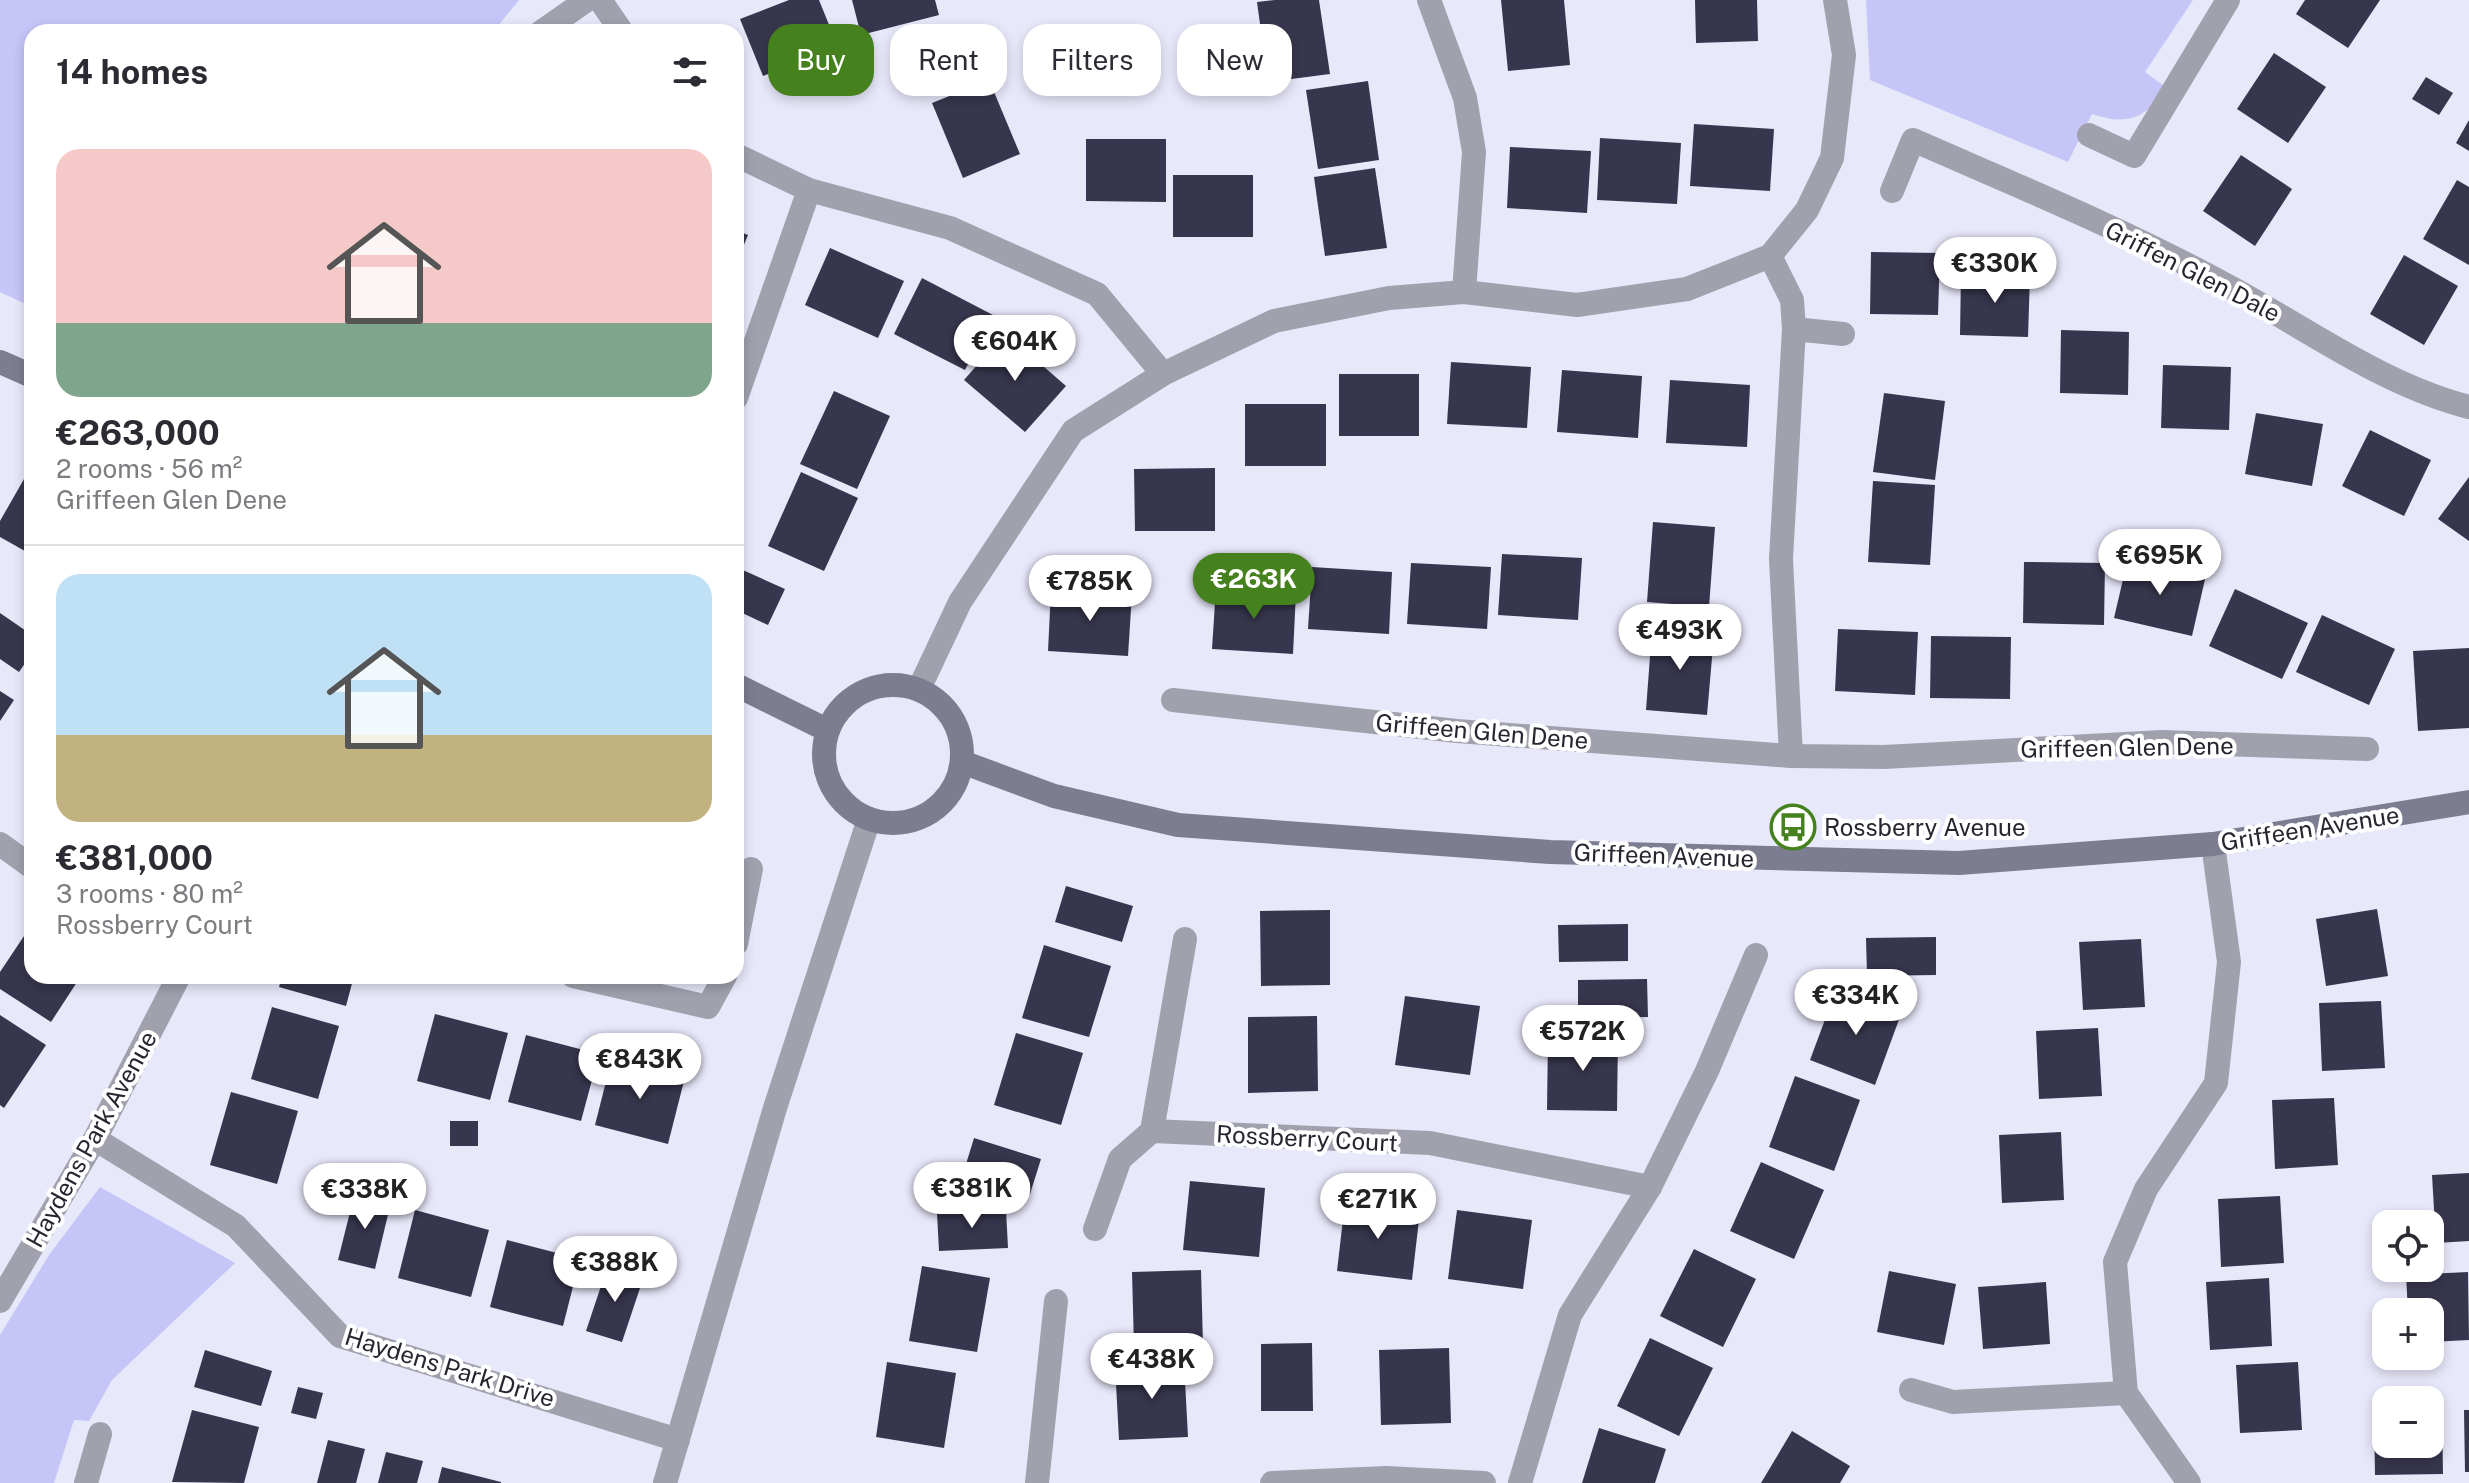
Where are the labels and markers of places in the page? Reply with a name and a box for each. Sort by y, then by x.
pin: €330K [1939,237,2051,305]
pin: €604K [959,315,1071,383]
pin: €695K [2104,529,2216,597]
pin: €263K [1198,553,1310,621]
pin: €785K [1034,555,1146,623]
pin: €493K [1624,604,1736,672]
bus stop icon: Rossberry Avenue [1769,803,1817,851]
place label: Rossberry Avenue [1824,813,2026,841]
pin: €334K [1800,969,1912,1037]
pin: €572K [1527,1005,1639,1073]
pin: €843K [584,1033,696,1101]
pin: €381K [916,1162,1028,1230]
pin: €338K [309,1163,421,1231]
pin: €271K [1322,1173,1434,1241]
pin: €388K [559,1236,671,1304]
pin: €438K [1096,1333,1208,1401]

